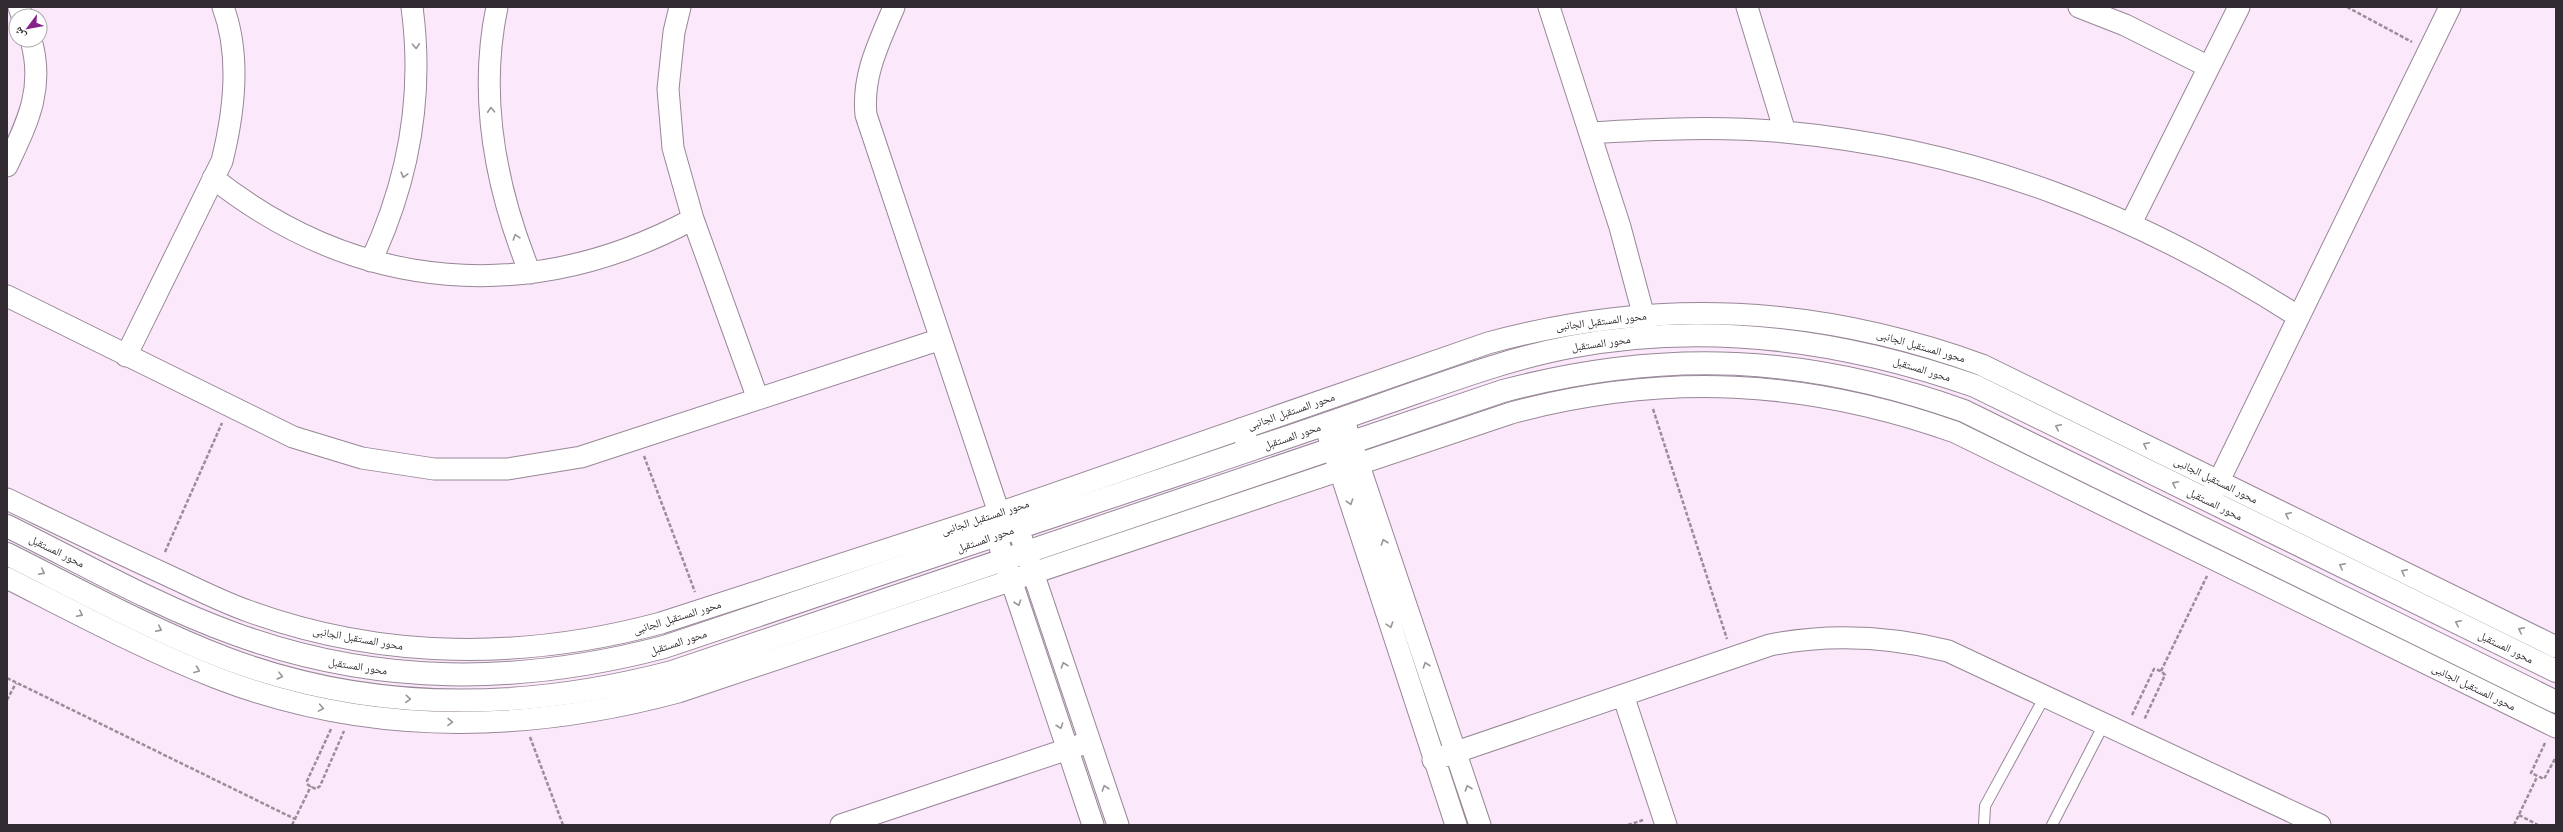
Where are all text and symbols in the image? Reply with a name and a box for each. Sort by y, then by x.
north arrow [8,8,48,48]
text: ش [11,24,29,41]
one-way arrow [411,43,420,49]
one-way arrow [486,107,495,113]
one-way arrow [400,171,409,178]
one-way arrow [512,233,521,240]
street label: محور المستقبل الجانبى [1555,309,1647,334]
street label: محور المستقبل الجانبى [1875,328,1967,365]
street label: محور المستقبل [1571,333,1631,354]
street label: محور المستقبل [1891,355,1952,384]
street label: محور المستقبل الجانبى [1246,390,1336,433]
street label: محور المستقبل [1262,421,1322,452]
one-way arrow [2055,424,2062,431]
one-way arrow [2143,442,2150,450]
street label: محور المستقبل الجانبى [2172,454,2260,506]
one-way arrow [2171,481,2179,489]
street label: محور المستقبل [2185,485,2245,523]
street label: محور المستقبل الجانبى [940,497,1031,538]
one-way arrow [1345,498,1354,505]
one-way arrow [2284,512,2292,520]
street label: محور المستقبل [955,524,1015,555]
street label: محور المستقبل [27,533,86,570]
one-way arrow [1381,538,1389,545]
one-way arrow [2338,563,2346,571]
one-way arrow [38,567,45,575]
one-way arrow [2401,569,2409,577]
street label: محور المستقبل الجانبى [632,598,723,637]
one-way arrow [1014,599,1022,606]
one-way arrow [75,609,83,617]
one-way arrow [2455,620,2462,628]
one-way arrow [1385,622,1394,629]
one-way arrow [154,624,162,632]
street label: محور المستقبل الجانبى [312,624,404,653]
street label: محور المستقبل [648,627,708,658]
one-way arrow [2518,627,2525,634]
street label: محور المستقبل [2476,629,2535,666]
street label: محور المستقبل [328,655,388,678]
one-way arrow [1060,661,1069,668]
one-way arrow [1422,661,1431,668]
street label: محور المستقبل الجانبى [2430,662,2518,713]
one-way arrow [194,665,201,673]
one-way arrow [277,671,283,679]
one-way arrow [405,694,411,703]
one-way arrow [318,703,324,711]
one-way arrow [447,718,453,727]
one-way arrow [1055,722,1063,729]
one-way arrow [1102,785,1110,792]
one-way arrow [1464,785,1472,792]

